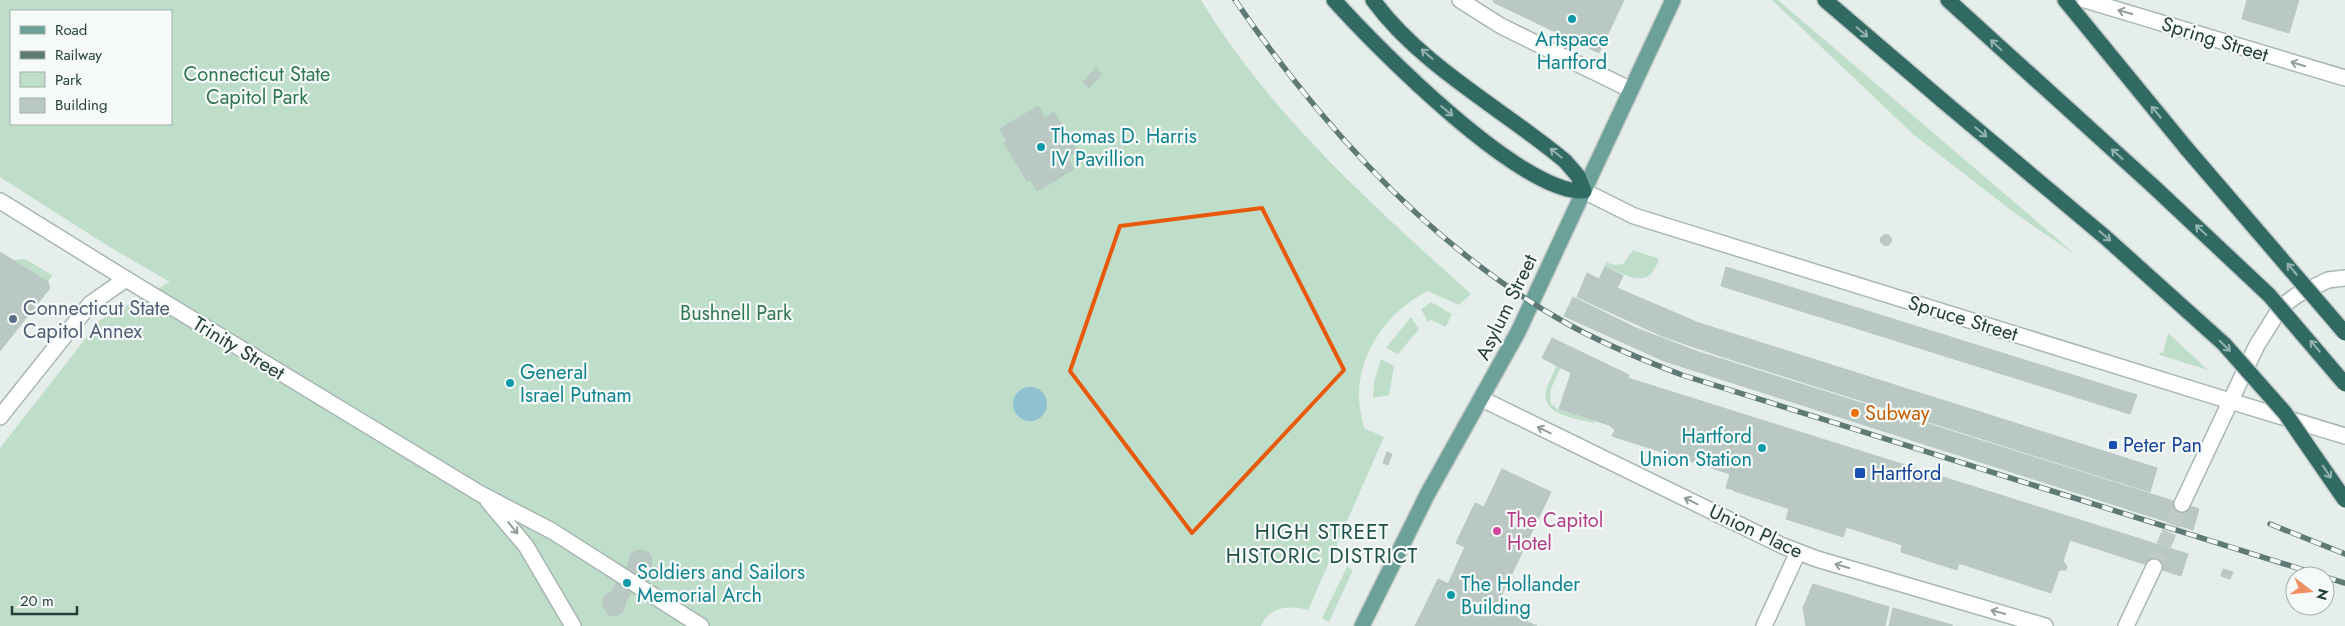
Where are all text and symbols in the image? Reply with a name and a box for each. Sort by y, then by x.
one-way arrow [2117,6,2133,16]
legend [10,10,172,125]
street label: Spring Street [2158,10,2272,69]
marker: Artspace Hartford [1566,13,1578,25]
text: Road [55,19,87,41]
place label: Artspace Hartford [1535,25,1609,77]
one-way arrow [1855,26,1868,37]
one-way arrow [1990,39,2003,51]
text: Railway [55,44,102,66]
one-way arrow [1420,49,1433,60]
one-way arrow [2291,59,2307,69]
park label: Connecticut State Capitol Park [184,60,330,112]
text: Park [55,69,82,91]
text: Building [55,94,107,116]
one-way arrow [1440,105,1453,116]
one-way arrow [2150,105,2162,118]
place label: Thomas D. Harris IV Pavillion [1051,122,1197,174]
one-way arrow [1974,126,1987,137]
marker: Thomas D. Harris IV Pavillion [1035,141,1047,153]
one-way arrow [1549,148,1562,159]
one-way arrow [2110,148,2123,160]
one-way arrow [2194,224,2207,236]
one-way arrow [2098,231,2111,242]
street label: Asylum Street [1468,249,1545,365]
one-way arrow [2286,263,2297,276]
street label: Spruce Street [1904,288,2021,349]
place label: Connecticut State Capitol Annex [23,294,170,346]
park label: Bushnell Park [680,299,792,328]
street label: Trinity Street [187,310,290,387]
marker: Connecticut State Capitol Annex [7,313,19,325]
one-way arrow [2219,340,2231,352]
one-way arrow [2309,340,2320,353]
place label: General Israel Putnam [520,358,632,410]
marker: General Israel Putnam [504,377,516,389]
place label: Subway [1865,399,1930,428]
marker: Subway [1849,407,1861,419]
place label: Hartford Union Station [1640,422,1752,474]
one-way arrow [1537,425,1552,435]
place label: Peter Pan [2123,431,2202,460]
marker: Peter Pan [2107,439,2119,451]
marker: Hartford Union Station [1756,442,1768,454]
place label: Hartford [1871,459,1941,488]
one-way arrow [2322,465,2332,479]
marker: Hartford [1853,466,1867,480]
one-way arrow [1683,496,1698,506]
street label: Union Place [1704,497,1808,566]
place label: The Capitol Hotel [1507,506,1603,558]
district label: HIGH STREET HISTORIC DISTRICT [1226,517,1418,571]
one-way arrow [507,522,518,535]
marker: The Capitol Hotel [1491,525,1503,537]
place label: Soldiers and Sailors Memorial Arch [637,558,805,610]
one-way arrow [1835,561,1851,571]
north arrow [2285,566,2335,616]
place label: The Hollander Building [1461,570,1580,622]
marker: Soldiers and Sailors Memorial Arch [621,577,633,589]
scale bar [12,584,78,616]
text: N [2311,586,2334,603]
marker: The Hollander Building [1445,589,1457,601]
text: 20 m [20,590,54,612]
one-way arrow [1991,607,2007,617]

